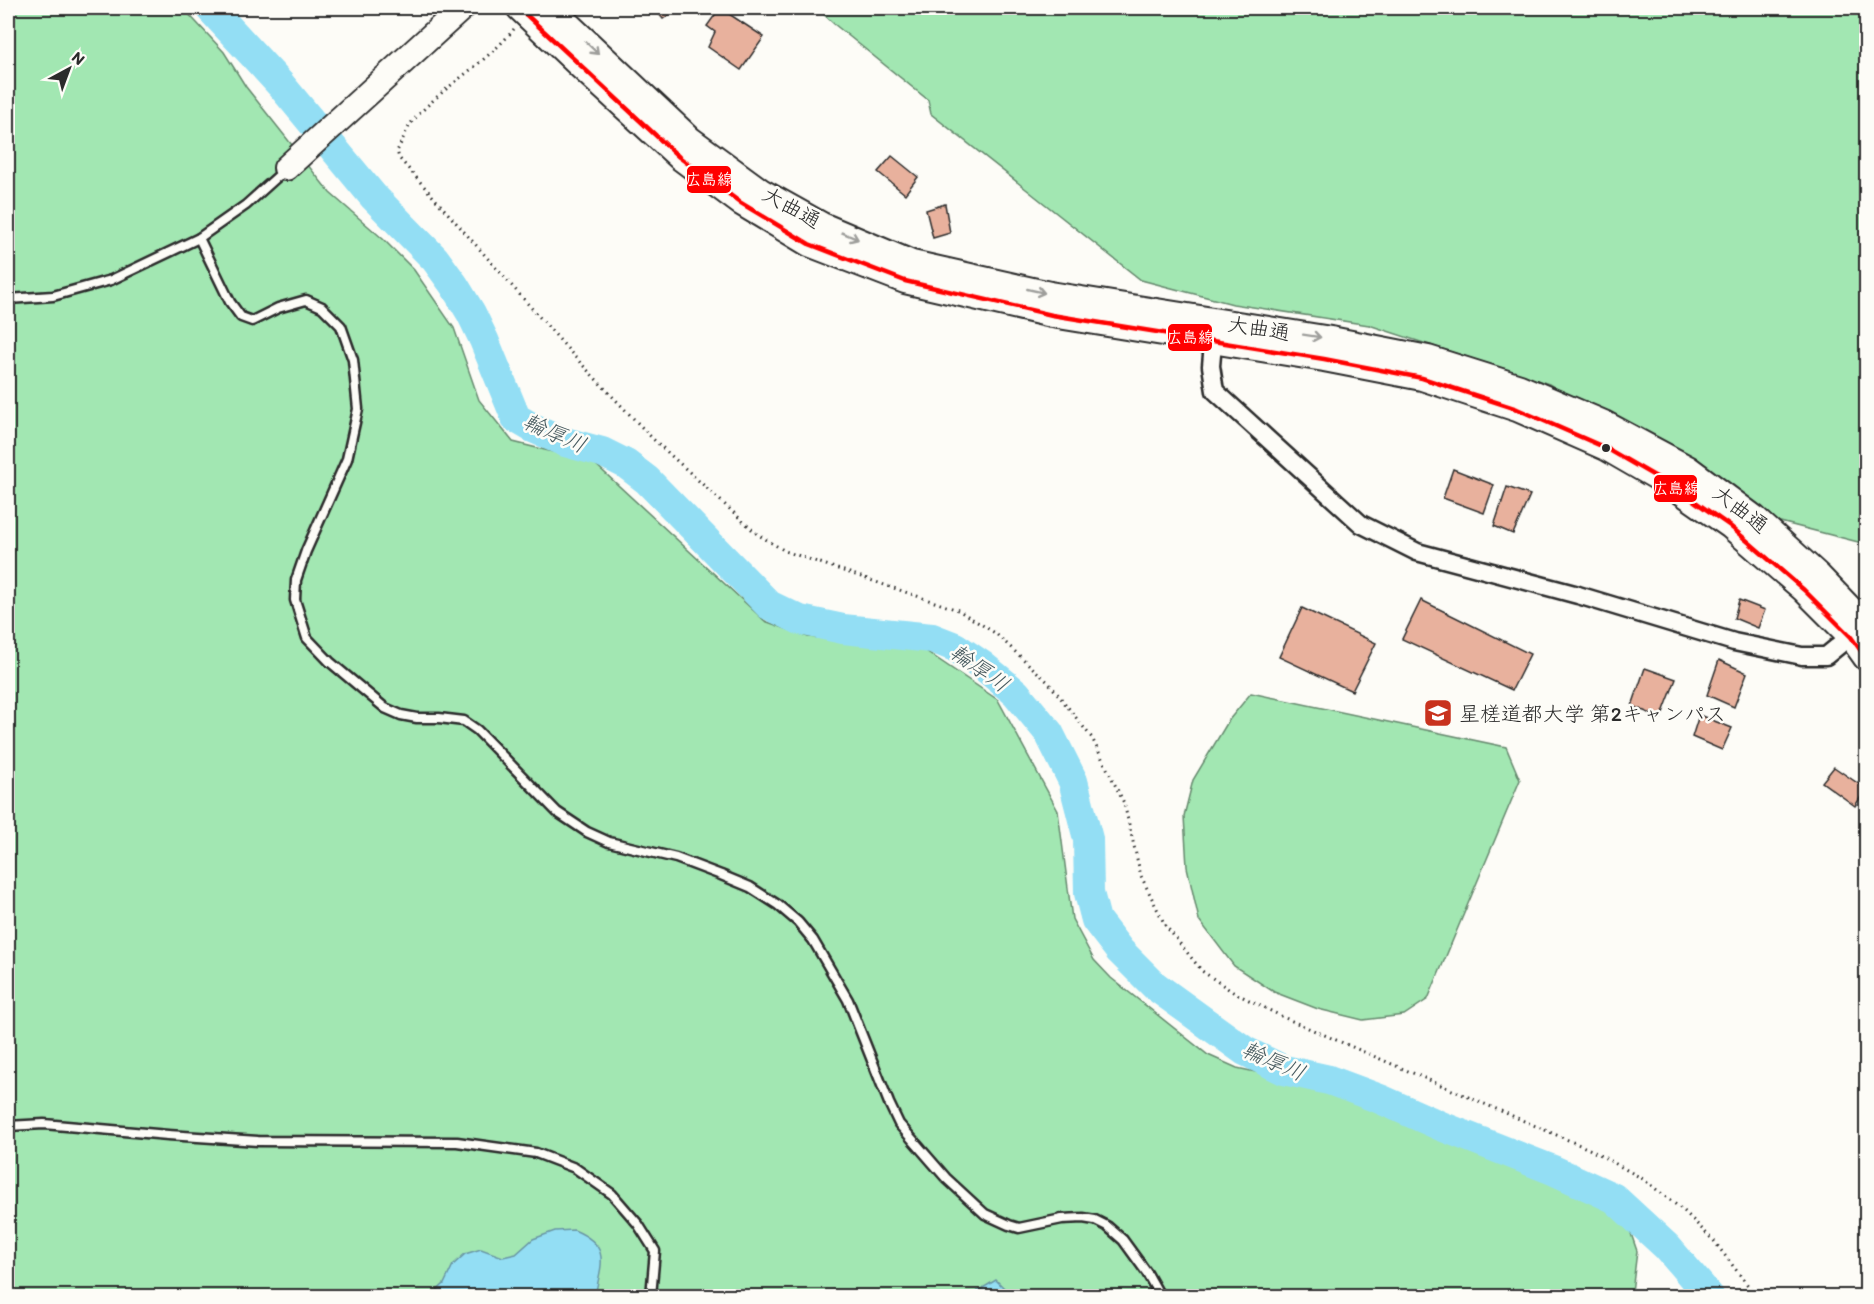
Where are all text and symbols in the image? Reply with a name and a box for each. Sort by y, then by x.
north arrow [39,39,99,99]
one-way arrow [585,41,600,56]
text: N [68,47,89,69]
line badge: 広島線 [686,165,732,194]
text: 広島線 [685,170,733,189]
street label: 大曲通 [758,181,826,233]
one-way arrow [840,231,858,242]
one-way arrow [1026,286,1045,297]
street label: 大曲通 [1226,311,1292,345]
line badge: 広島線 [1167,323,1213,352]
text: 広島線 [1166,328,1214,347]
one-way arrow [1301,331,1321,342]
water label: 輪厚川 [519,407,591,459]
unlabelled marker [1600,442,1612,454]
line badge: 広島線 [1653,474,1698,503]
text: 広島線 [1652,479,1700,498]
street label: 大曲通 [1708,480,1774,538]
water label: 輪厚川 [945,638,1015,698]
school or university icon: 星槎道都大学 第2キャンパス [1422,697,1454,729]
place label: 星槎道都大学 第2キャンパス [1459,701,1726,726]
water label: 輪厚川 [1238,1035,1310,1087]

